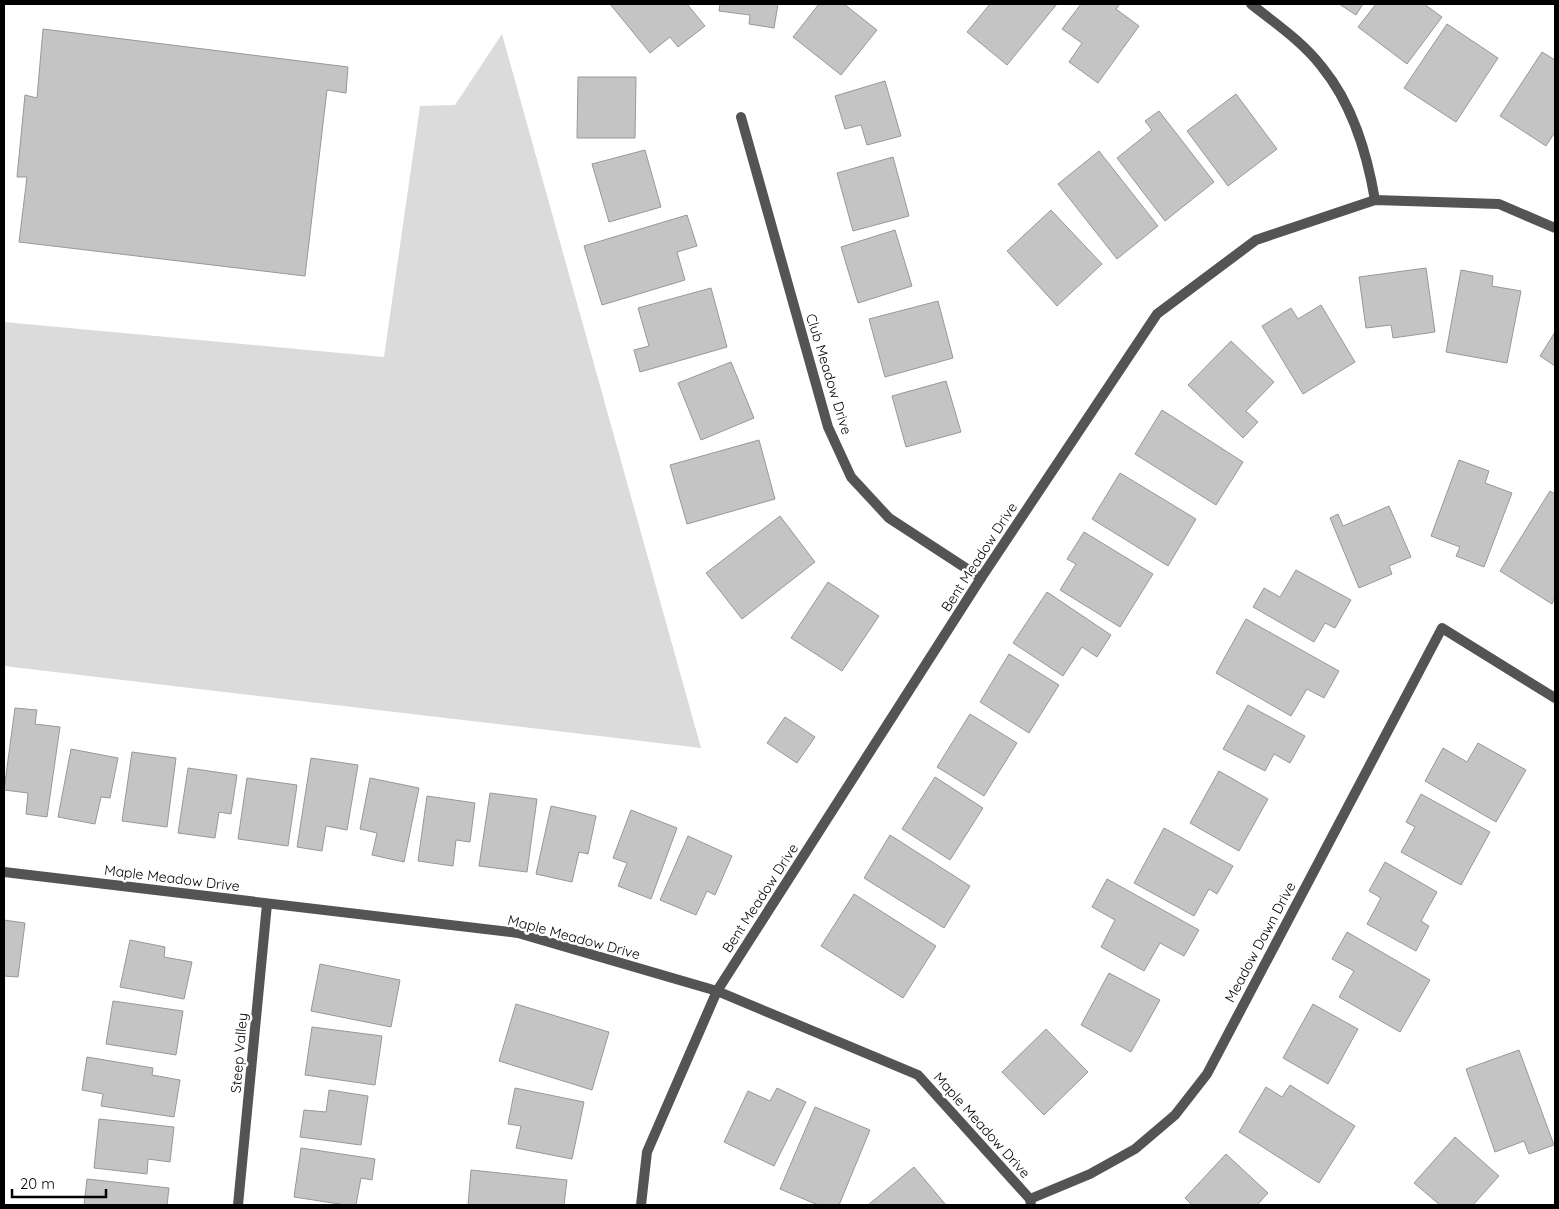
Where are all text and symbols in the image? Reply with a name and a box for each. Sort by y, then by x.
street label: Club Meadow Drive [802,311,856,437]
street label: Bent Meadow Drive [937,499,1021,615]
street label: Bent Meadow Drive [718,840,802,956]
street label: Maple Meadow Drive [103,861,241,895]
street label: Meadow Dawn Drive [1221,879,1299,1005]
street label: Maple Meadow Drive [506,911,642,963]
street label: Steep Valley [227,1012,251,1094]
street label: Maple Meadow Drive [930,1068,1034,1182]
scale bar [12,1166,106,1198]
text: 20 m [20,1174,55,1193]

